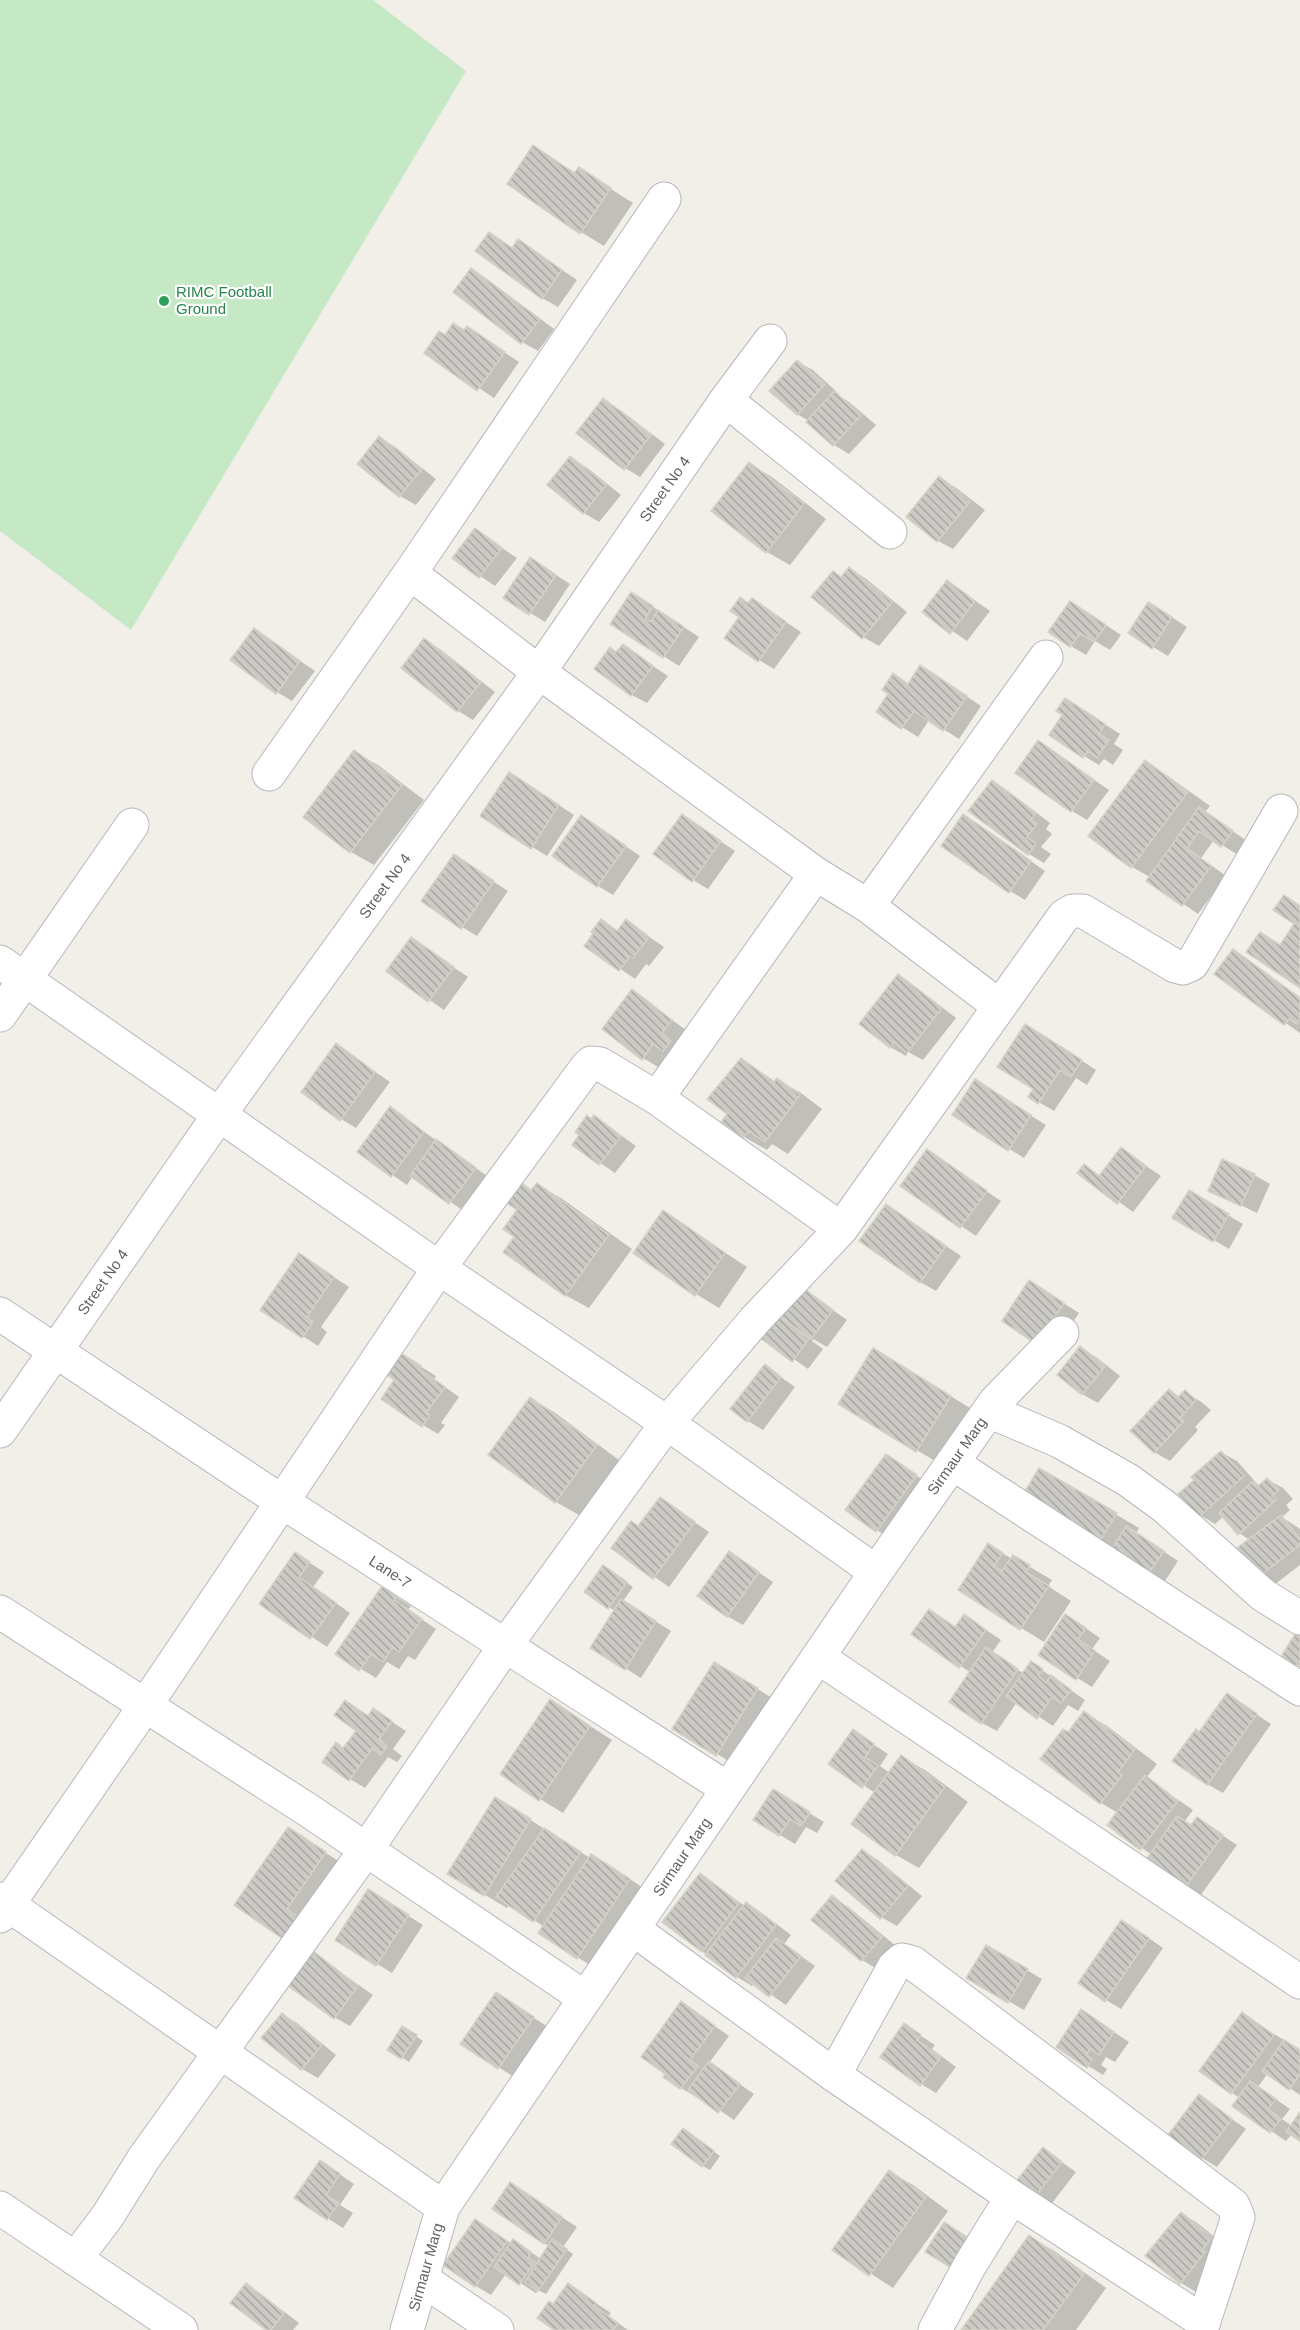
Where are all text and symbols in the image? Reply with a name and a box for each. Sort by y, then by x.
place label: RIMC Football Ground [176,283,272,317]
marker: RIMC Football Ground [157,294,171,308]
street label: Street No 4 [636,453,693,525]
street label: Street No 4 [355,850,414,921]
street label: Street No 4 [74,1246,131,1318]
street label: Sirmaur Marg [924,1414,990,1498]
street label: Lane-7 [366,1552,414,1591]
street label: Sirmaur Marg [649,1814,714,1899]
street label: Sirmaur Marg [405,2221,446,2313]

